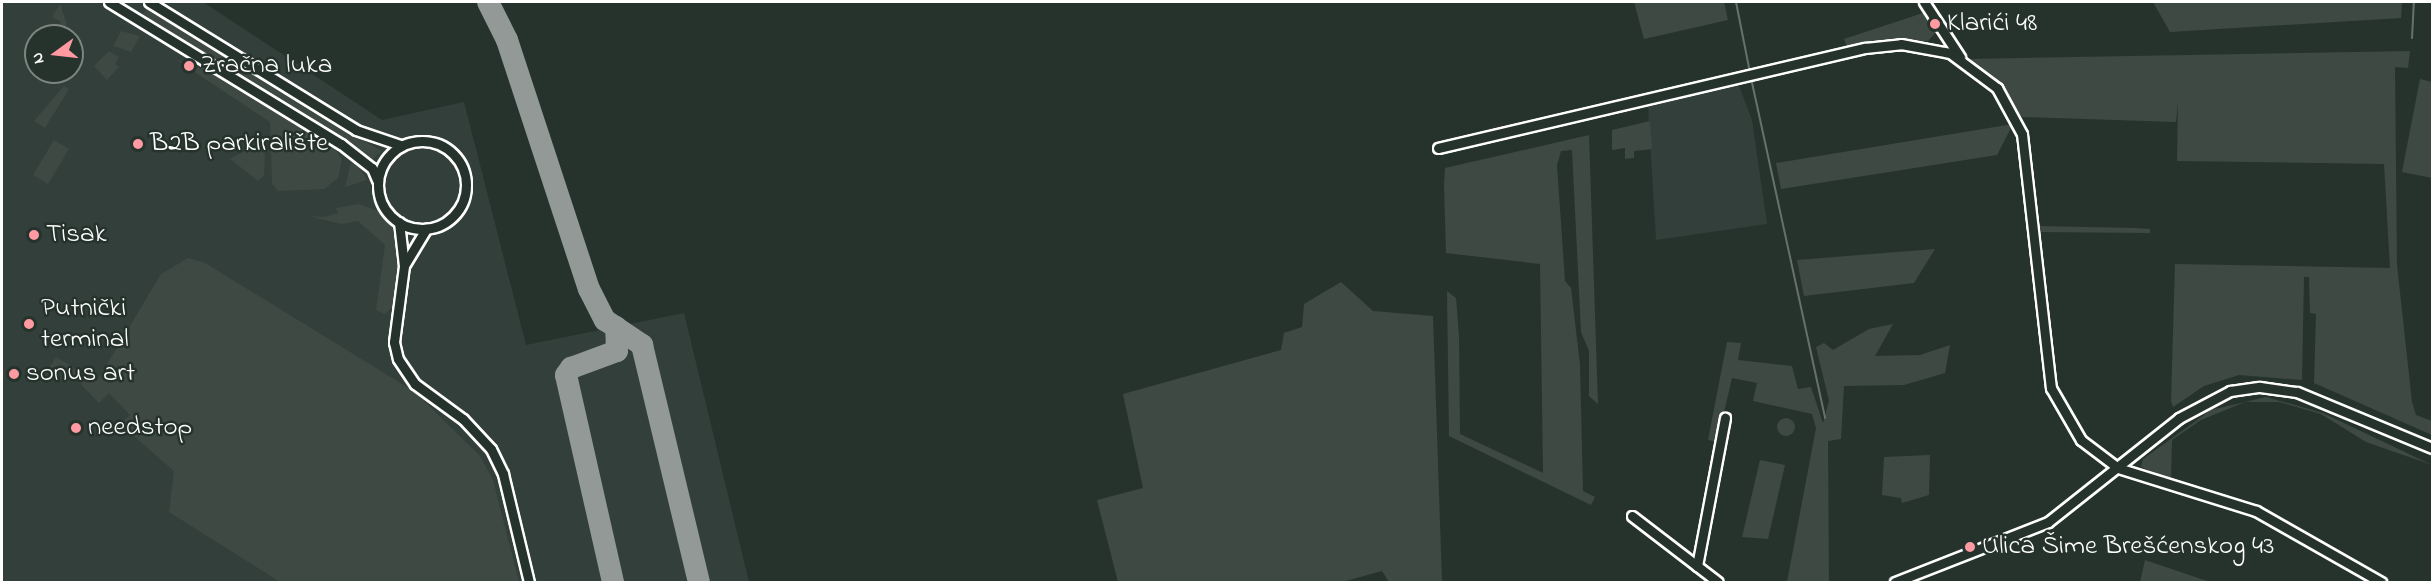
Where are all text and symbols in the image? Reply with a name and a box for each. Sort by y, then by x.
place label: Klarići 48 [1947,8,2037,40]
marker: Klarići 48 [1928,17,1942,31]
north arrow [24,24,84,84]
text: N [26,50,52,66]
place label: Zračna luka [201,50,332,82]
marker: Zračna luka [182,59,196,73]
place label: B2B parkiralište [150,128,328,160]
marker: B2B parkiralište [131,137,145,151]
place label: Tisak [46,219,106,251]
marker: Tisak [27,228,41,242]
place label: Putnički terminal [41,292,129,355]
marker: Putnički terminal [22,317,36,331]
place label: sonus art [26,358,135,390]
marker: sonus art [7,367,21,381]
place label: needstop [88,412,192,444]
marker: needstop [69,421,83,435]
place label: Ulica Šime Brešćenskog 43 [1982,531,2274,563]
marker: Ulica Šime Brešćenskog 43 [1963,540,1977,554]

